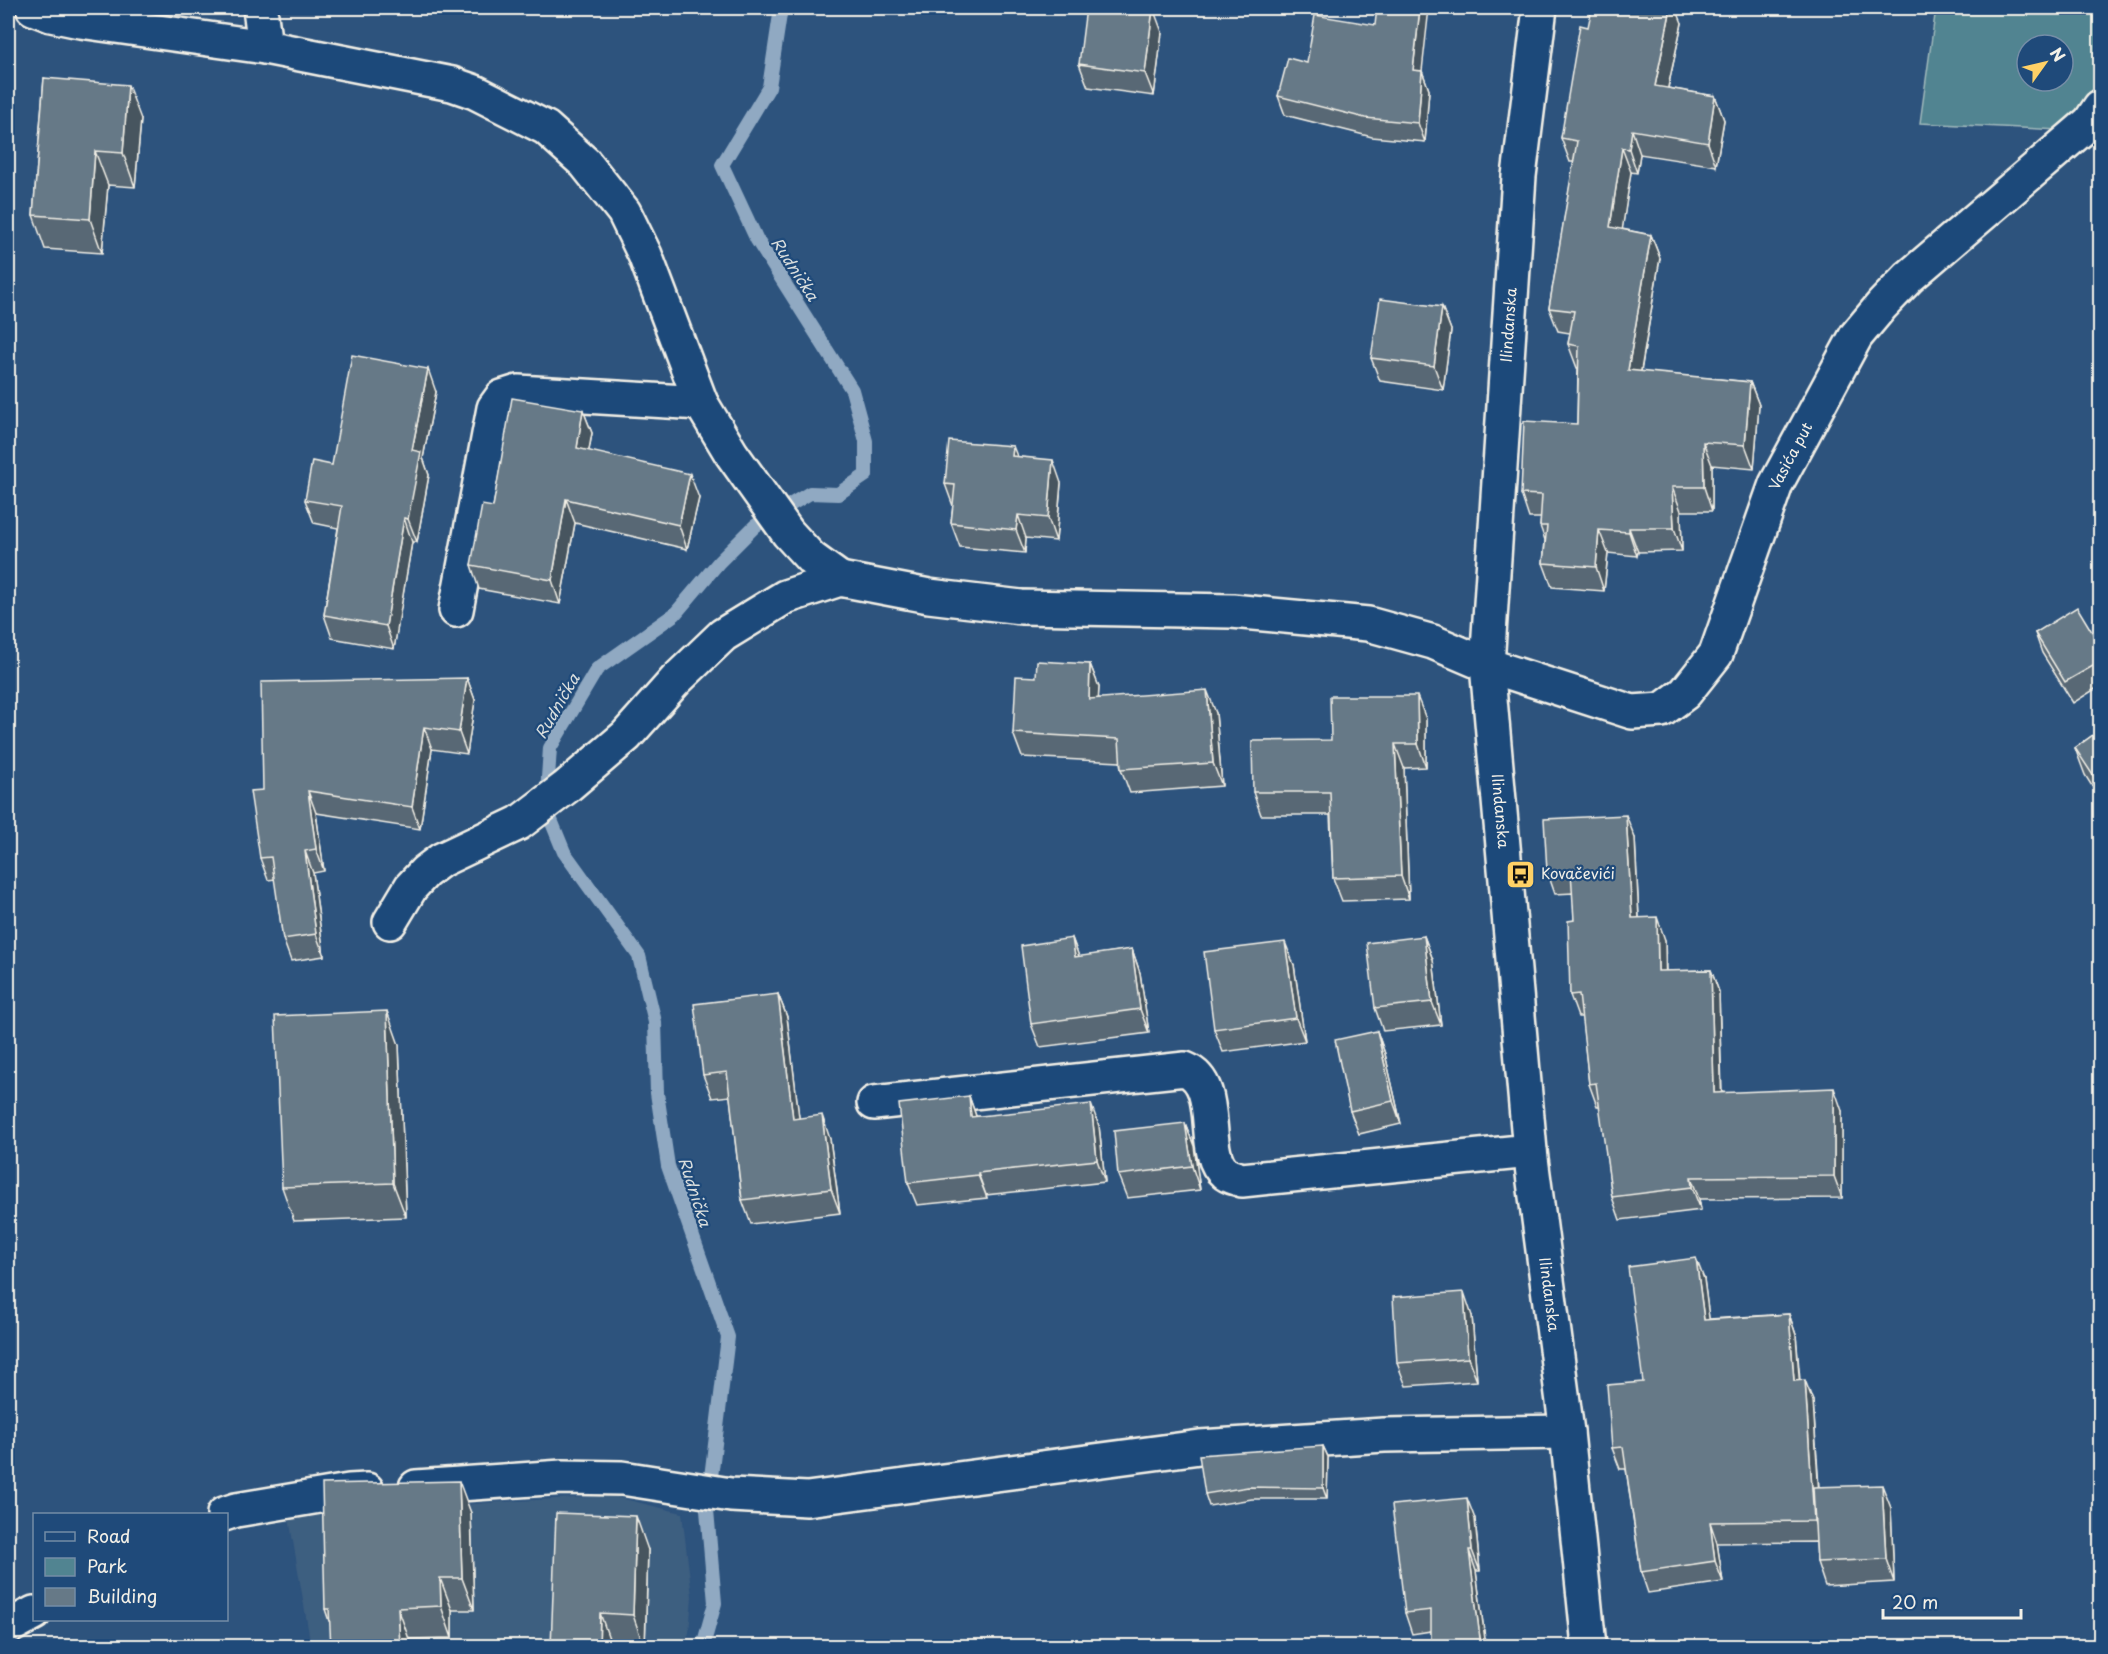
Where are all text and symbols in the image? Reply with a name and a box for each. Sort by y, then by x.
north arrow [2015,33,2075,93]
text: N [2045,42,2072,66]
water label: Rudnička [766,232,826,306]
street label: Ilindanska [1493,286,1522,363]
street label: Vasića put [1762,418,1817,493]
water label: Rudnička [528,668,585,743]
street label: Ilindanska [1487,773,1516,850]
bus stop icon: Kovačevići [1504,858,1536,890]
place label: Kovačevići [1541,861,1615,884]
water label: Rudnička [673,1154,719,1230]
street label: Ilindanska [1534,1256,1567,1334]
legend [33,1513,228,1621]
text: Road [87,1522,131,1549]
text: Park [87,1552,127,1579]
text: Building [87,1582,157,1609]
scale bar [1883,1582,2021,1620]
text: 20 m [1892,1588,1938,1615]

